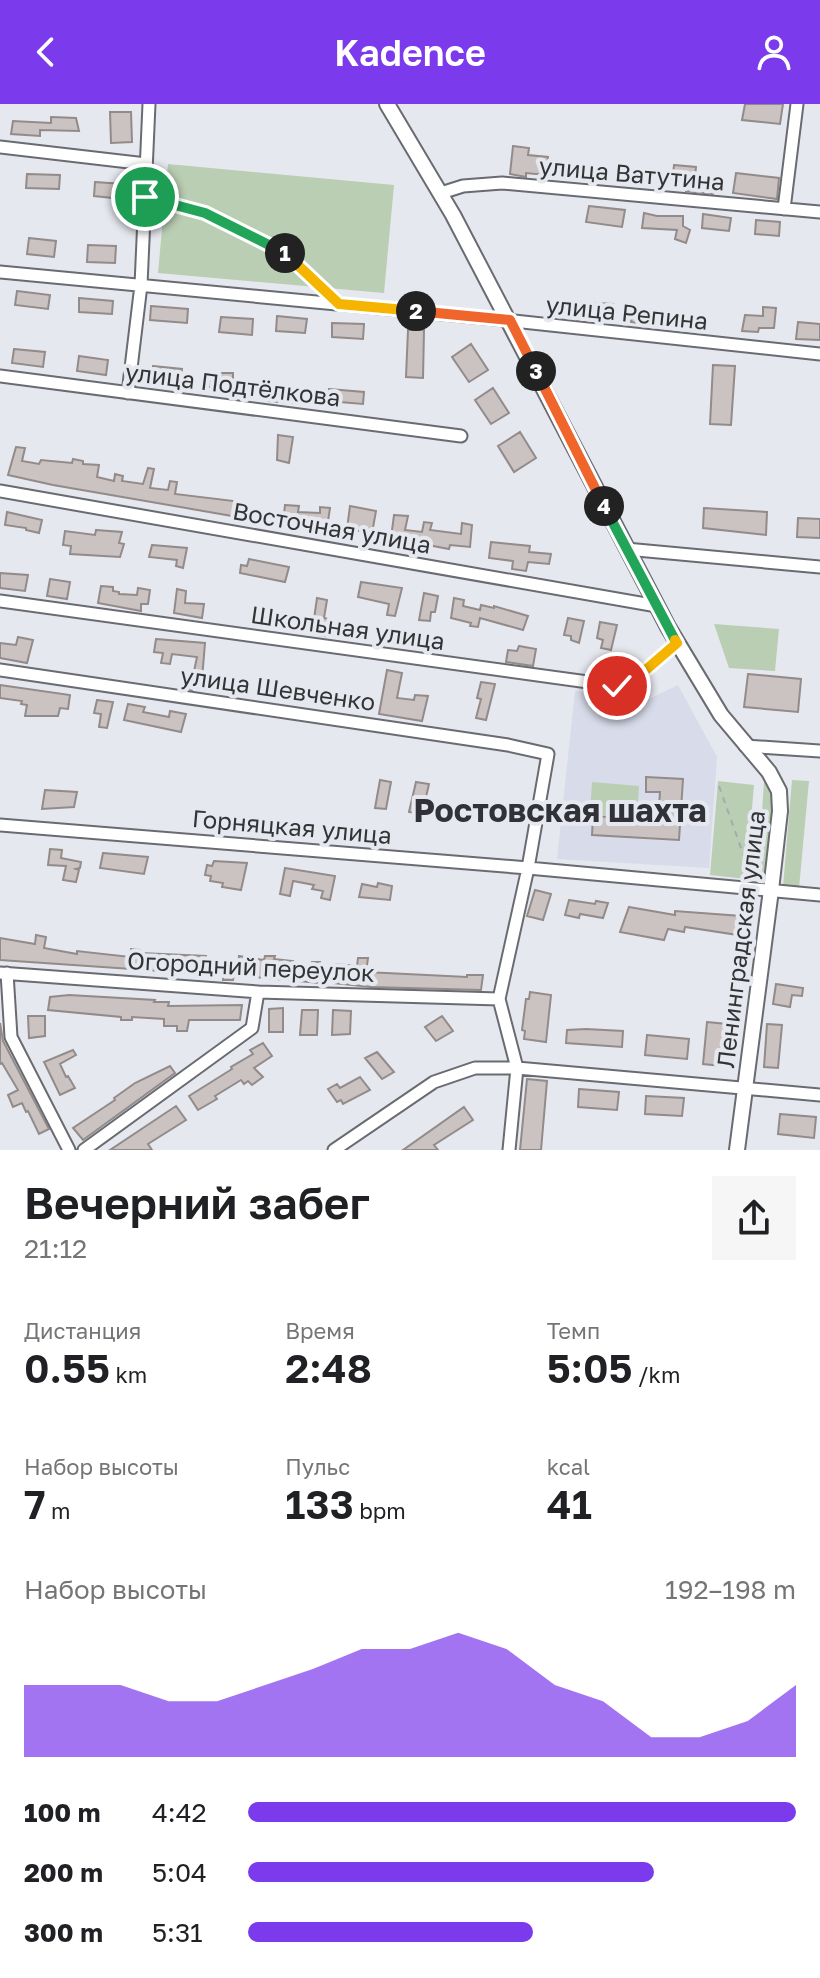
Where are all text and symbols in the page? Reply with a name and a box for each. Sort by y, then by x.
icon: back [24,30,68,74]
icon: person [752,30,796,74]
text: Kadence [334,31,486,74]
street label: улица Ватутина [538,150,726,196]
pin [111,163,179,231]
icon: arrive [123,175,167,219]
pin: 1 [265,233,305,273]
text: 1 [279,239,291,266]
street label: улица Репина [544,289,710,335]
pin: 2 [396,291,436,331]
text: 2 [409,297,423,324]
pin: 3 [516,351,556,391]
street label: улица Подтёлкова [124,356,342,412]
text: 3 [529,357,543,384]
pin: 4 [584,486,624,526]
text: 4 [597,492,611,519]
street label: Восточная улица [231,495,433,559]
street label: Школьная улица [249,599,447,655]
pin [583,652,651,720]
street label: улица Шевченко [179,660,377,716]
icon: check [595,664,639,708]
district label: Ростовская шахта [413,791,707,829]
street label: Горняцкая улица [191,803,393,849]
street label: Ленинградская улица [710,809,770,1069]
street label: Огородний переулок [126,945,376,987]
text: Вечерний забег [24,1176,370,1229]
button: share [712,1176,796,1260]
text: 21:12 [24,1233,87,1264]
text: Дистанция [24,1317,141,1344]
text: Время [285,1317,355,1344]
text: Темп [547,1317,600,1344]
text: 0.55 [24,1344,110,1392]
text: 2:48 [285,1344,372,1392]
text: 5:05 [547,1344,633,1392]
text: km [110,1361,147,1388]
text: /km [633,1361,681,1388]
text: Набор высоты [24,1453,179,1480]
text: Пульс [285,1453,350,1480]
text: kcal [547,1453,590,1480]
text: 7 [24,1480,46,1528]
text: 133 [285,1480,354,1528]
text: 41 [547,1480,592,1528]
text: m [46,1497,71,1524]
text: bpm [354,1497,406,1524]
text: Набор высоты [24,1574,207,1605]
text: 192–198 m [665,1574,796,1605]
text: 100 m [24,1797,100,1828]
text: 4:42 [152,1797,207,1828]
text: 200 m [24,1857,103,1888]
text: 5:04 [152,1857,207,1888]
text: 300 m [24,1917,103,1948]
text: 5:31 [152,1917,203,1948]

